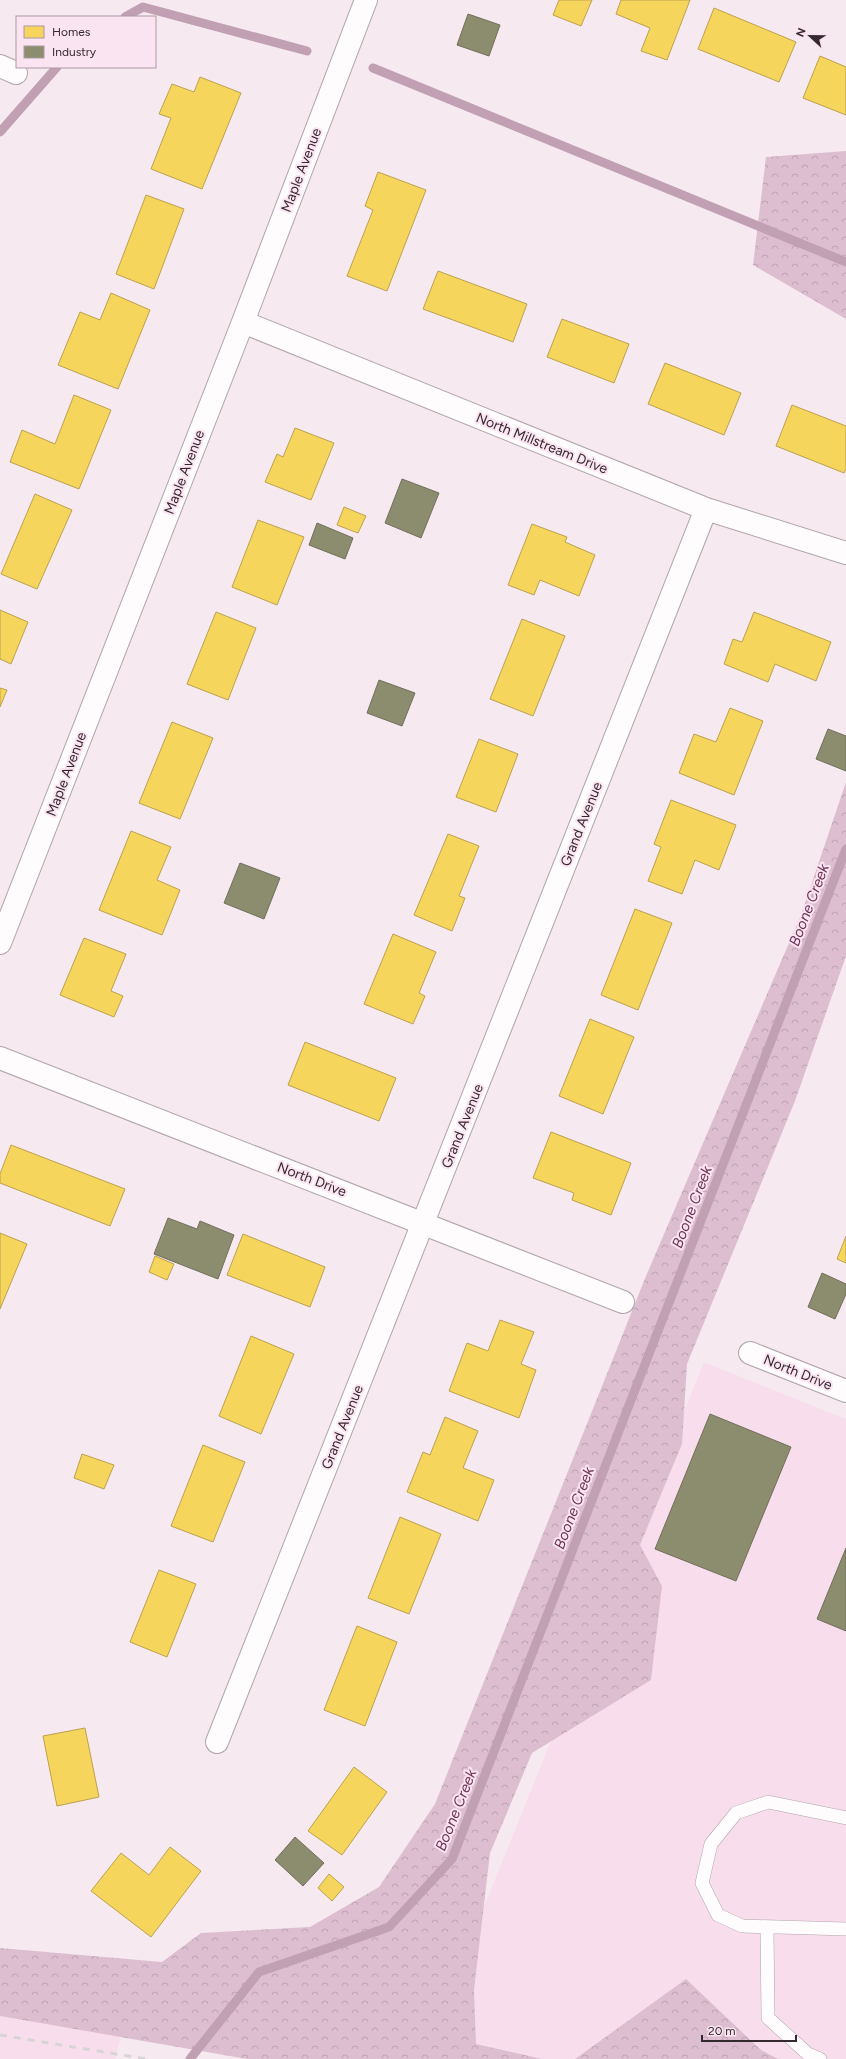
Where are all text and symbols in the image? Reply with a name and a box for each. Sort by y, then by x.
legend [16,16,156,68]
north arrow [790,16,830,56]
text: Homes [52,25,91,39]
text: N [794,26,809,39]
text: Industry [52,45,97,59]
street label: Maple Avenue [278,125,325,215]
street label: North Millstream Drive [473,409,610,478]
street label: Maple Avenue [161,427,208,517]
street label: Maple Avenue [43,729,90,819]
street label: Grand Avenue [557,779,606,869]
water label: Boone Creek [785,861,833,949]
street label: Grand Avenue [438,1081,487,1171]
street label: North Drive [275,1159,349,1201]
water label: Boone Creek [668,1163,716,1251]
street label: North Drive [761,1351,835,1394]
street label: Grand Avenue [318,1382,367,1472]
water label: Boone Creek [550,1464,598,1552]
water label: Boone Creek [431,1766,481,1853]
scale bar [702,2017,796,2043]
text: 20 m [708,2024,736,2038]

